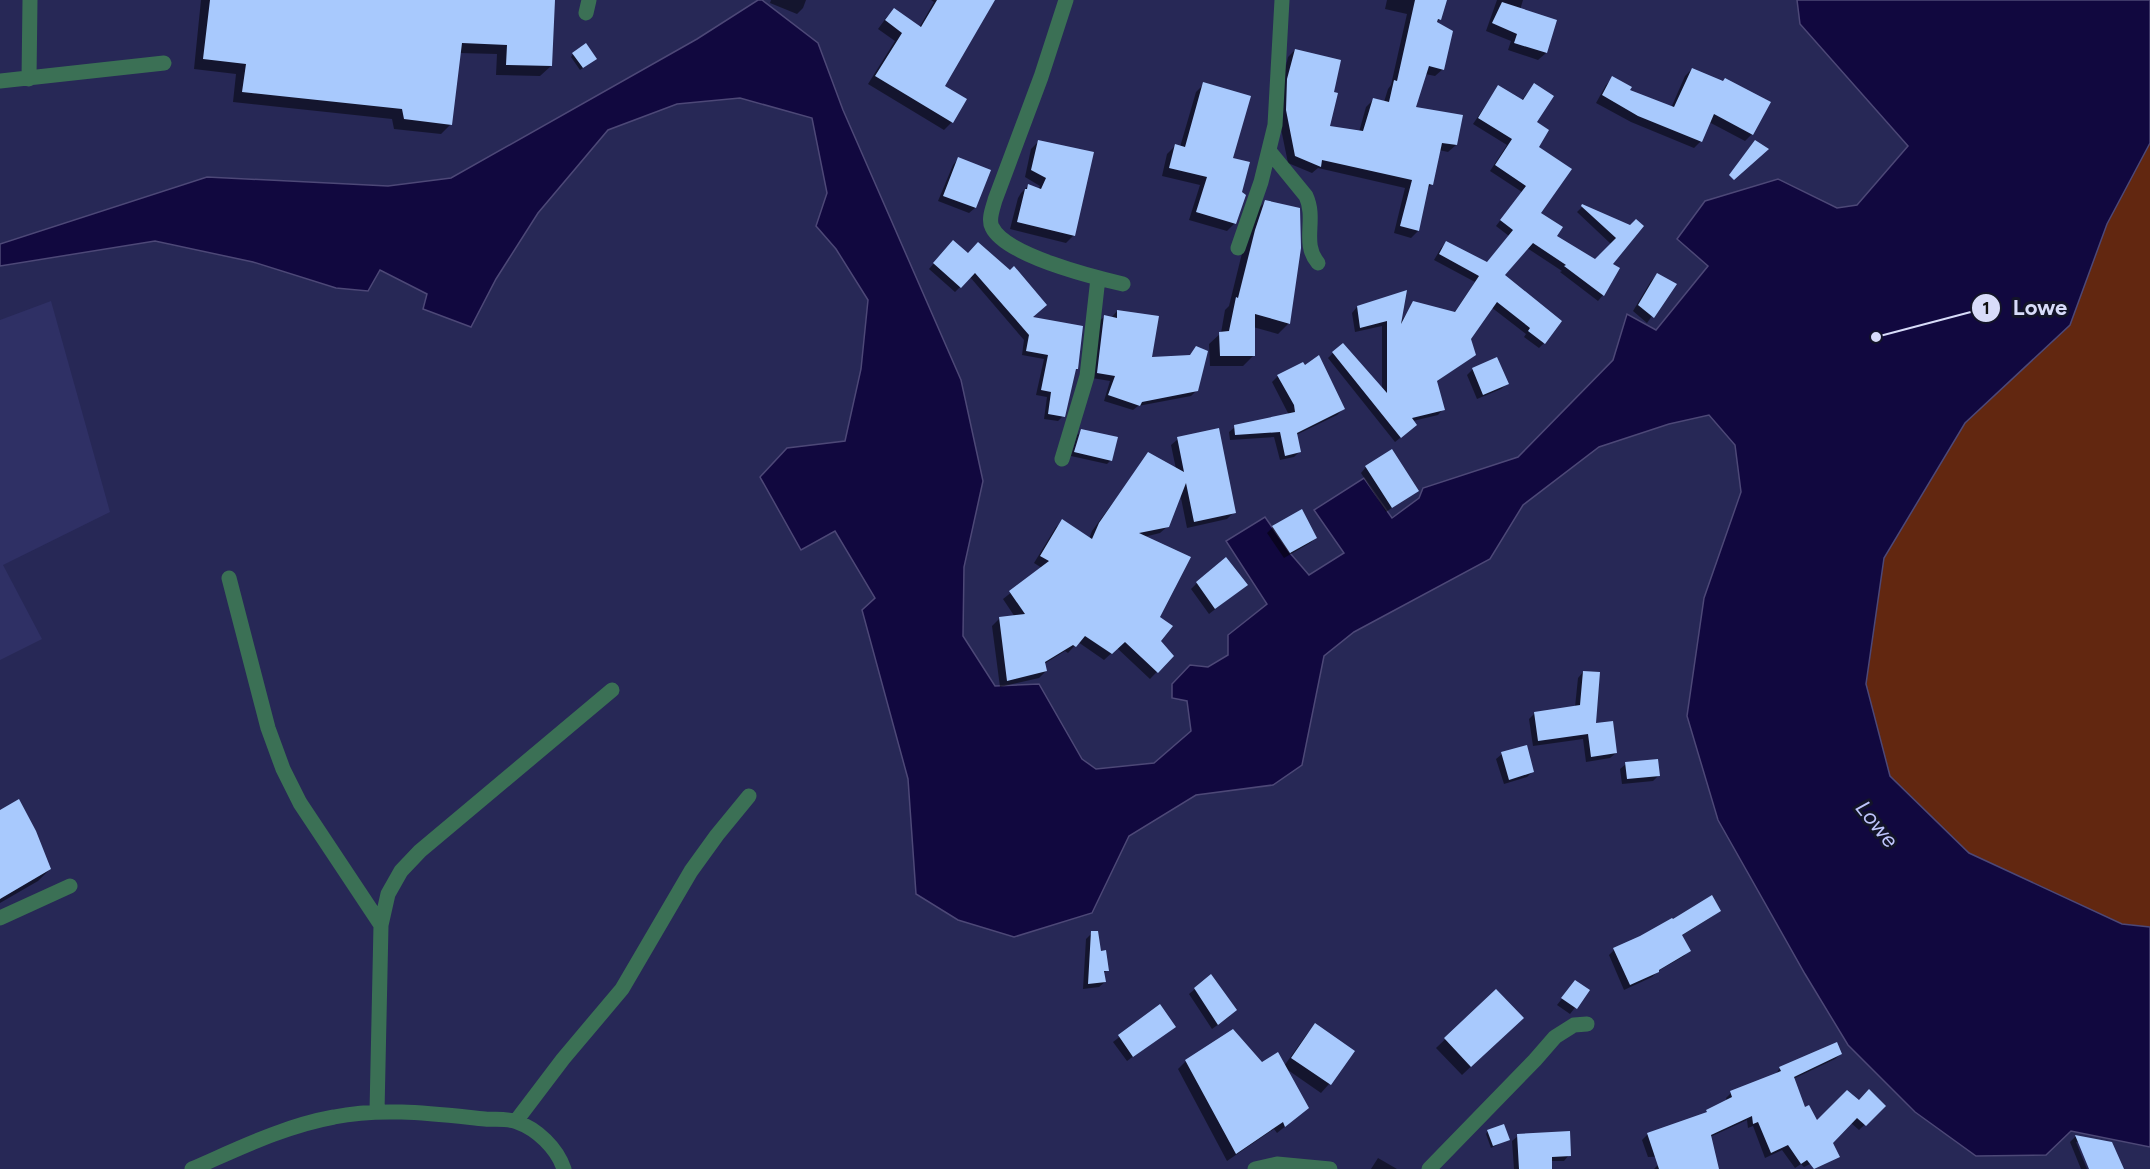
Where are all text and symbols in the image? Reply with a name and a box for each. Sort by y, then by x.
callout: Lowe [1971,288,2079,328]
text: Lowe [2013,294,2067,321]
text: 1 [1982,297,1990,319]
water label: Lowe [1850,795,1904,853]

